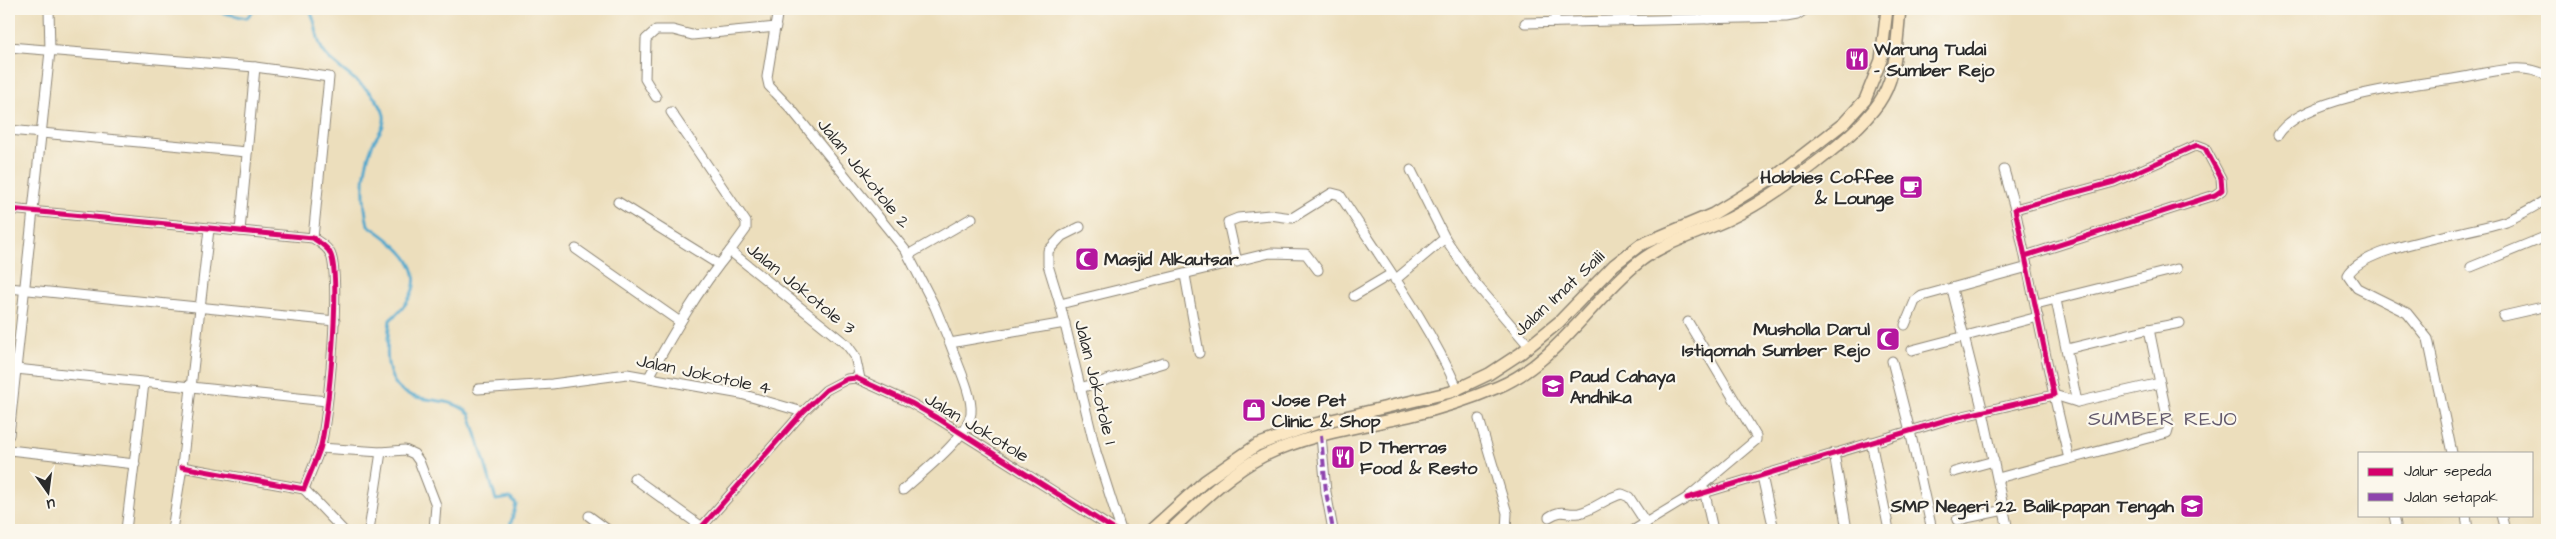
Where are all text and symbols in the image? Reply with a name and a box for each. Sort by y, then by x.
place label: Warung Tudai - Sumber Rejo [1873,37,1995,83]
restaurant icon: Warung Tudai - Sumber Rejo [1844,46,1870,72]
street label: Jalan Jokotole 2 [811,113,916,234]
place label: Hobbies Coffee & Lounge [1760,165,1894,212]
cafe icon: Hobbies Coffee & Lounge [1898,174,1924,200]
street label: Jalan Jokotole 3 [741,236,861,340]
street label: Jalan Imat Saili [1508,244,1611,342]
mosque icon: Masjid Alkautsar [1074,246,1100,272]
place label: Masjid Alkautsar [1104,247,1239,272]
street label: Jalan Jokotole 1 [1068,317,1123,447]
place label: Musholla Darul Istiqomah Sumber Rejo [1682,317,1871,363]
mosque icon: Musholla Darul Istiqomah Sumber Rejo [1875,326,1901,352]
street label: Jalan Jokotole 4 [634,348,774,401]
place label: Paud Cahaya Andhika [1570,364,1676,410]
school or university icon: Paud Cahaya Andhika [1540,373,1566,399]
street label: Jalan Jokotole [920,386,1034,469]
place label: Jose Pet Clinic & Shop [1271,388,1381,434]
shop icon: Jose Pet Clinic & Shop [1241,397,1267,423]
district label: SUMBER REJO [2088,405,2238,433]
place label: D Therras Food & Resto [1360,435,1478,481]
restaurant icon: D Therras Food & Resto [1330,444,1356,470]
legend [2358,452,2534,516]
text: Jalur sepeda [2404,461,2492,482]
north arrow [22,466,72,516]
text: Jalan setapak [2404,487,2498,508]
text: U [45,493,57,514]
school or university icon: SMP Negeri 22 Balikpapan Tengah [2179,493,2205,519]
place label: SMP Negeri 22 Balikpapan Tengah [1890,494,2175,520]

